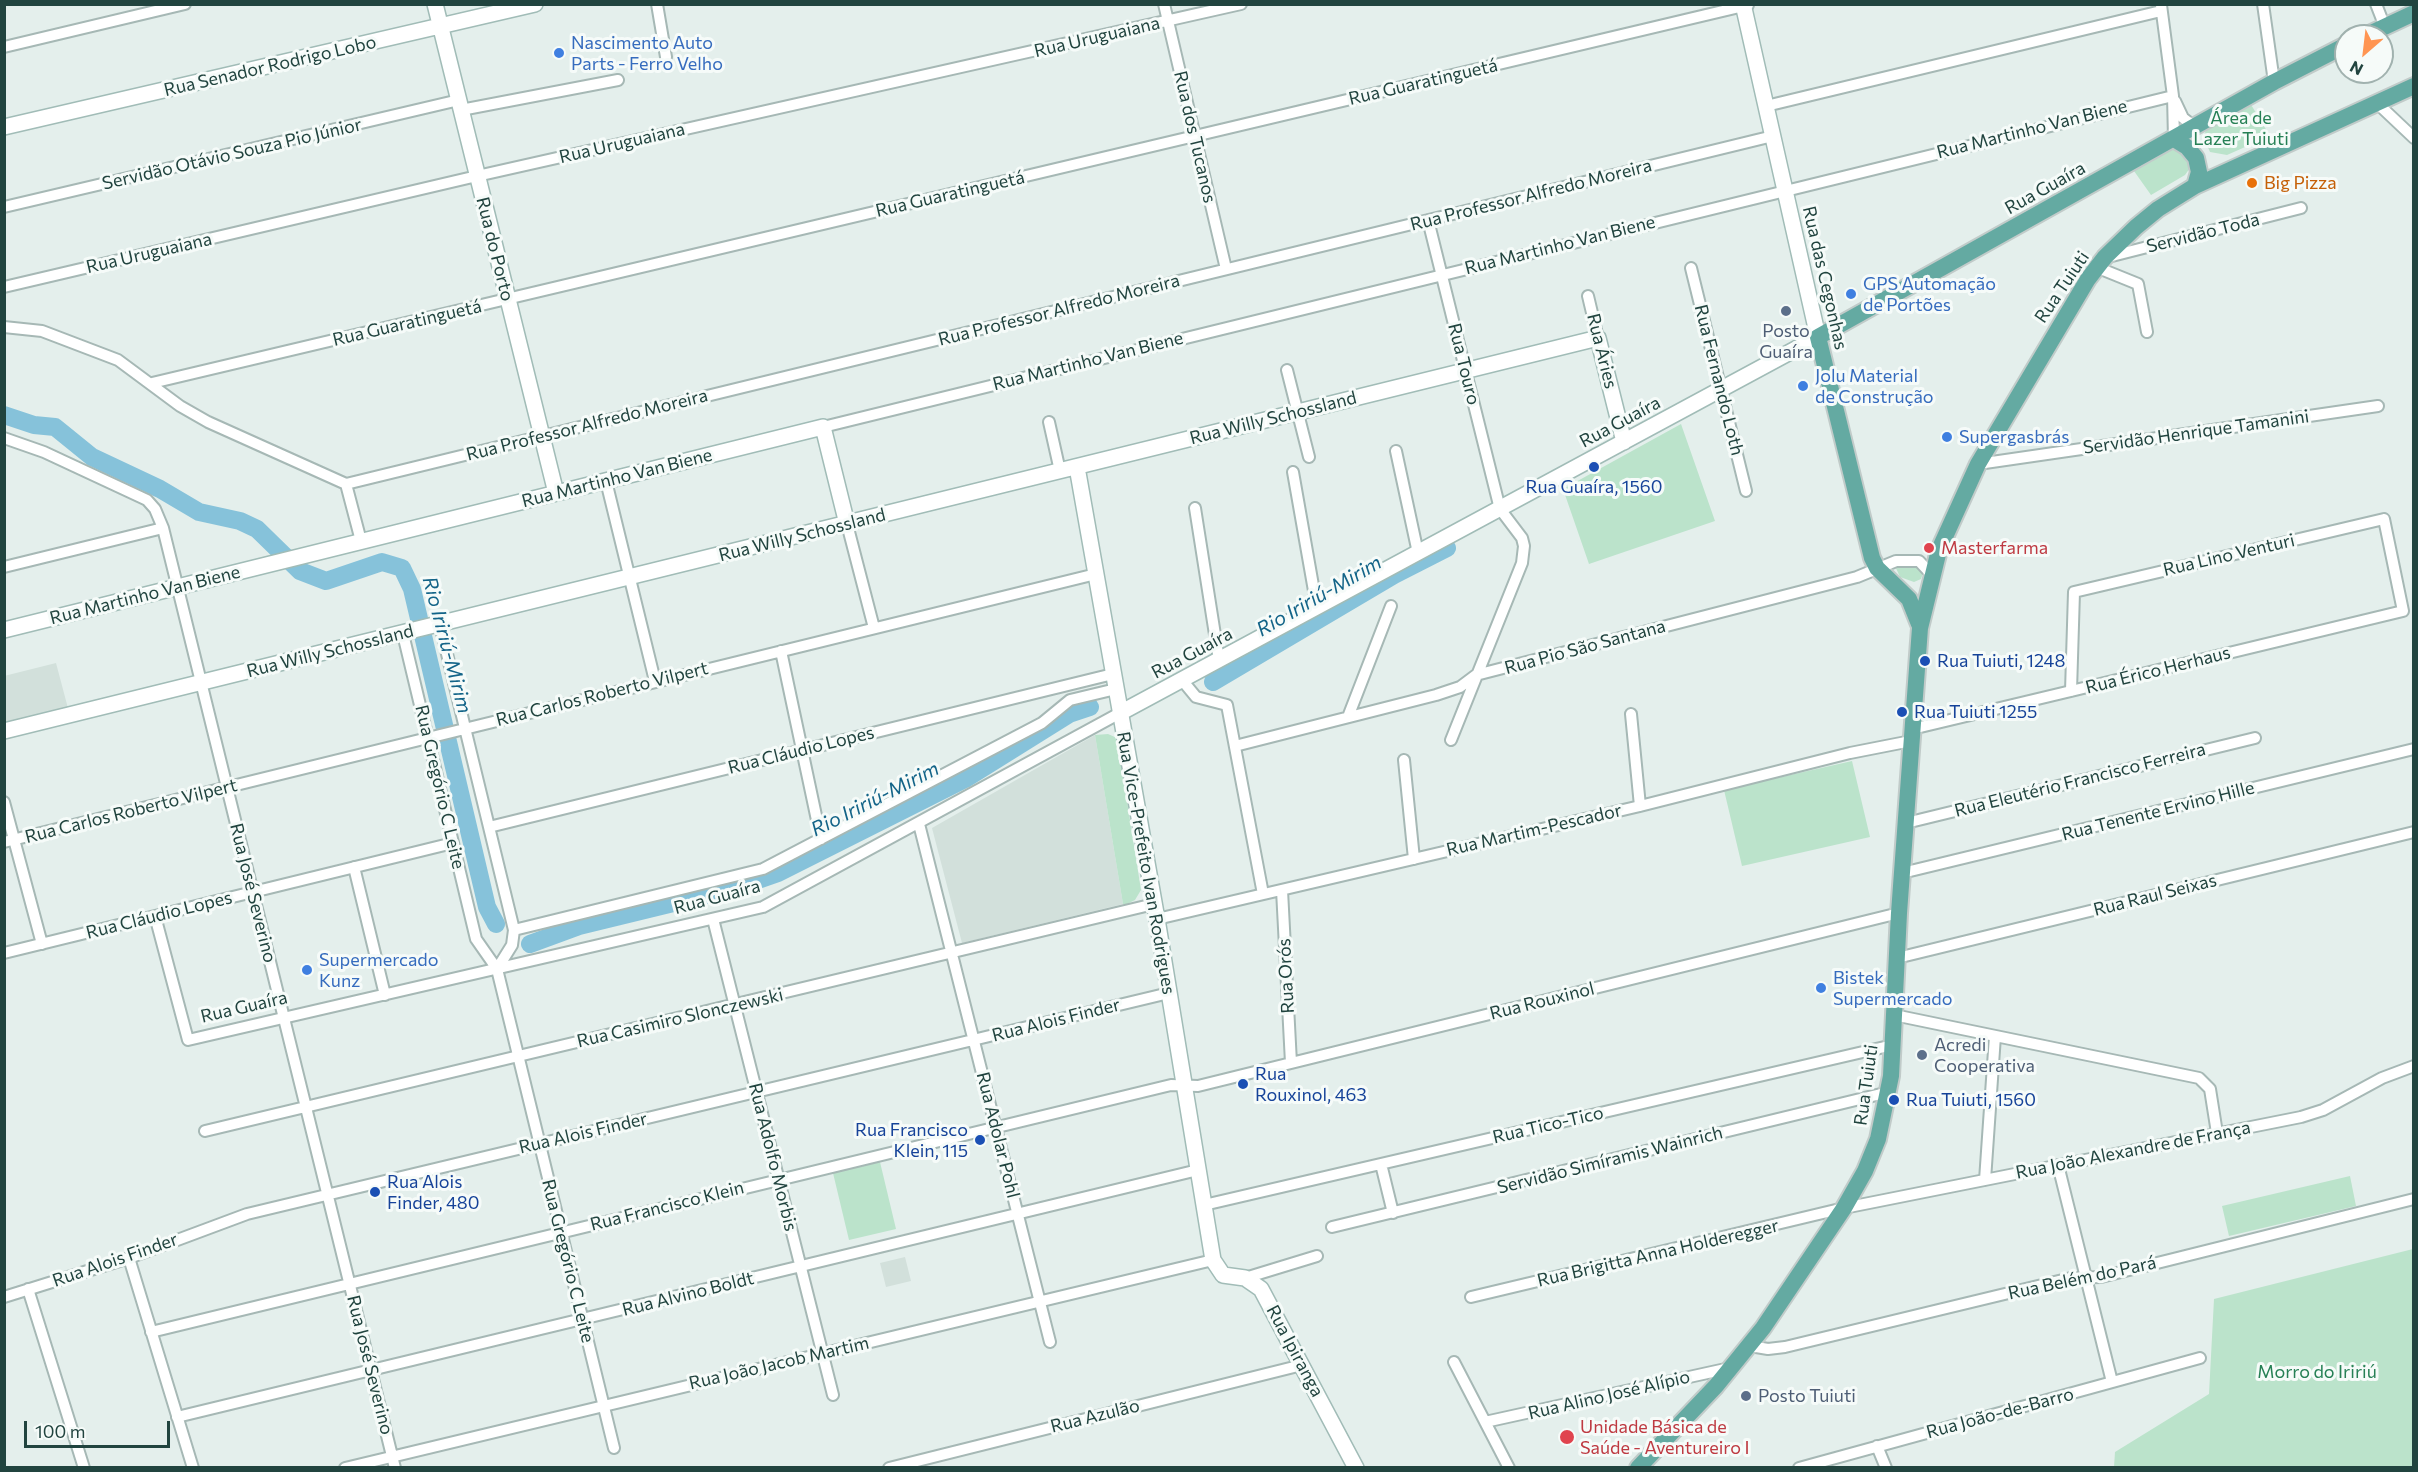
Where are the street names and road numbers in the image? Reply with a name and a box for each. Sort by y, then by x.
street label: Rua Uruguaiana [1032,12,1162,62]
street label: Rua Senador Rodrigo Lobo [162,31,378,101]
street label: Rua Guaratinguetá [1346,54,1500,110]
street label: Rua dos Tucanos [1169,69,1221,205]
street label: Rua Martinho Van Biene [1935,95,2129,163]
street label: Servidão Otávio Souza Pio Júnior [100,114,364,194]
street label: Rua Uruguaiana [557,118,687,168]
street label: Rua Professor Alfredo Moreira [1408,155,1654,235]
street label: Rua Guaíra [2001,157,2089,219]
street label: Rua Guaratinguetá [873,166,1027,222]
street label: Rua do Porto [472,195,518,303]
street label: Rua das Cegonhas [1798,204,1852,352]
street label: Servidão Toda [2144,209,2262,257]
street label: Rua Martinho Van Biene [1463,211,1657,279]
street label: Rua Uruguaiana [84,228,214,278]
street label: Rua Tuiuti [2030,247,2094,327]
street label: Rua Professor Alfredo Moreira [936,270,1182,350]
street label: Rua Guaratinguetá [330,295,484,351]
street label: Rua Fernando Loth [1690,302,1748,458]
street label: Rua Áries [1582,311,1622,391]
street label: Rua Touro [1443,321,1485,407]
street label: Rua Martinho Van Biene [991,327,1185,395]
street label: Rua Professor Alfredo Moreira [464,385,710,465]
street label: Rua Willy Schossland [1187,387,1359,449]
street label: Rua Guaíra [1576,392,1664,452]
street label: Servidão Henrique Tamanini [2082,405,2310,459]
street label: Rua Martinho Van Biene [520,444,714,512]
street label: Rua Willy Schossland [716,504,888,566]
street label: Rua Lino Venturi [2161,529,2297,581]
street label: Rua Martinho Van Biene [48,561,242,629]
street label: Rua Pio São Santana [1502,615,1668,679]
street label: Rua Willy Schossland [244,620,416,682]
street label: Rua Guaíra [1148,623,1236,683]
street label: Rua Érico Herhaus [2083,642,2233,698]
street label: Rua Carlos Roberto Vilpert [494,657,710,731]
street label: Rua Gregório C Leite [411,703,469,871]
street label: Rua Cláudio Lopes [726,721,876,779]
street label: Rua Vice-Prefeito Ivan Rodrigues [1112,730,1180,996]
street label: Rua Eleutério Francisco Ferreira [1952,738,2208,822]
street label: Rua Carlos Roberto Vilpert [23,774,239,848]
street label: Rua Tenente Ervino Hille [2059,777,2257,845]
street label: Rua Martim-Pescador [1444,799,1624,861]
street label: Rua José Severino [225,821,281,965]
street label: Rua Raul Seixas [2091,869,2219,921]
street label: Rua Guaíra [671,875,763,919]
street label: Rua Cláudio Lopes [84,886,234,944]
street label: Rua Orós [1273,938,1299,1014]
street label: Rua Rouxinol [1487,978,1597,1024]
street label: Rua Casimiro Slonczewski [575,984,785,1052]
street label: Rua Guaíra [198,987,290,1027]
street label: Rua Alois Finder [990,994,1122,1046]
street label: Rua Tuiuti [1850,1043,1882,1127]
street label: Rua Adolar Pohl [972,1070,1024,1200]
street label: Rua Adolfo Morbis [744,1081,802,1233]
street label: Rua Tico-Tico [1490,1102,1606,1148]
street label: Rua Alois Finder [517,1108,649,1158]
street label: Rua João Alexandre de França [2014,1117,2252,1183]
street label: Servidão Simíramis Wainrich [1495,1121,1725,1199]
street label: Rua Francisco Klein [588,1176,746,1236]
street label: Rua Gregório C Leite [537,1177,599,1345]
street label: Rua Brigitta Anna Holderegger [1535,1215,1781,1291]
street label: Rua Alois Finder [49,1228,181,1292]
street label: Rua Belém do Pará [2006,1252,2158,1304]
street label: Rua Alvino Boldt [620,1267,756,1321]
street label: Rua José Severino [342,1293,398,1437]
street label: Rua Ipiranga [1262,1301,1328,1401]
street label: Rua João Jacob Martim [687,1332,871,1394]
street label: Rua Alino José Alípio [1526,1366,1692,1424]
street label: Rua João-de-Barro [1924,1383,2076,1443]
street label: Rua Azulão [1048,1395,1142,1437]

